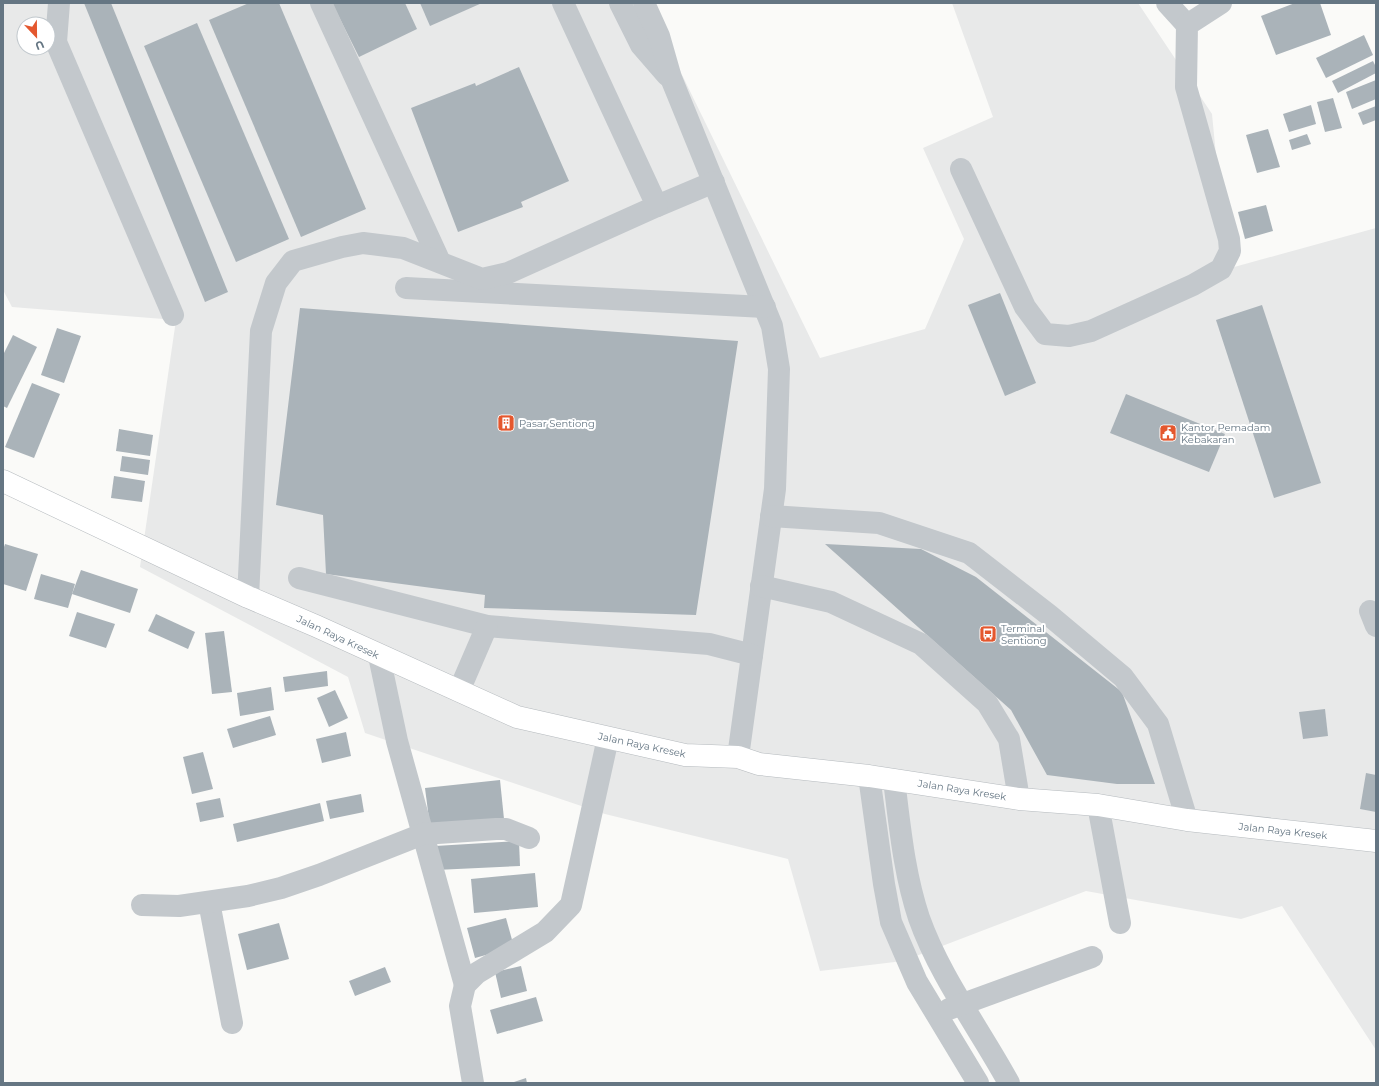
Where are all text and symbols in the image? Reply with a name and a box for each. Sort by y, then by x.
north arrow [16,16,56,56]
text: U [33,37,46,53]
building icon: Pasar Sentiong [496,413,516,433]
place label: Pasar Sentiong [519,417,595,430]
place label: Kantor Pemadam Kebakaran [1181,421,1270,446]
public building icon: Kantor Pemadam Kebakaran [1158,423,1178,443]
street label: Jalan Raya Kresek [294,612,381,662]
place label: Terminal Sentiong [1001,622,1047,647]
bus stop icon: Terminal Sentiong [978,624,998,644]
street label: Jalan Raya Kresek [596,729,687,761]
street label: Jalan Raya Kresek [916,776,1007,803]
street label: Jalan Raya Kresek [1237,820,1328,842]

